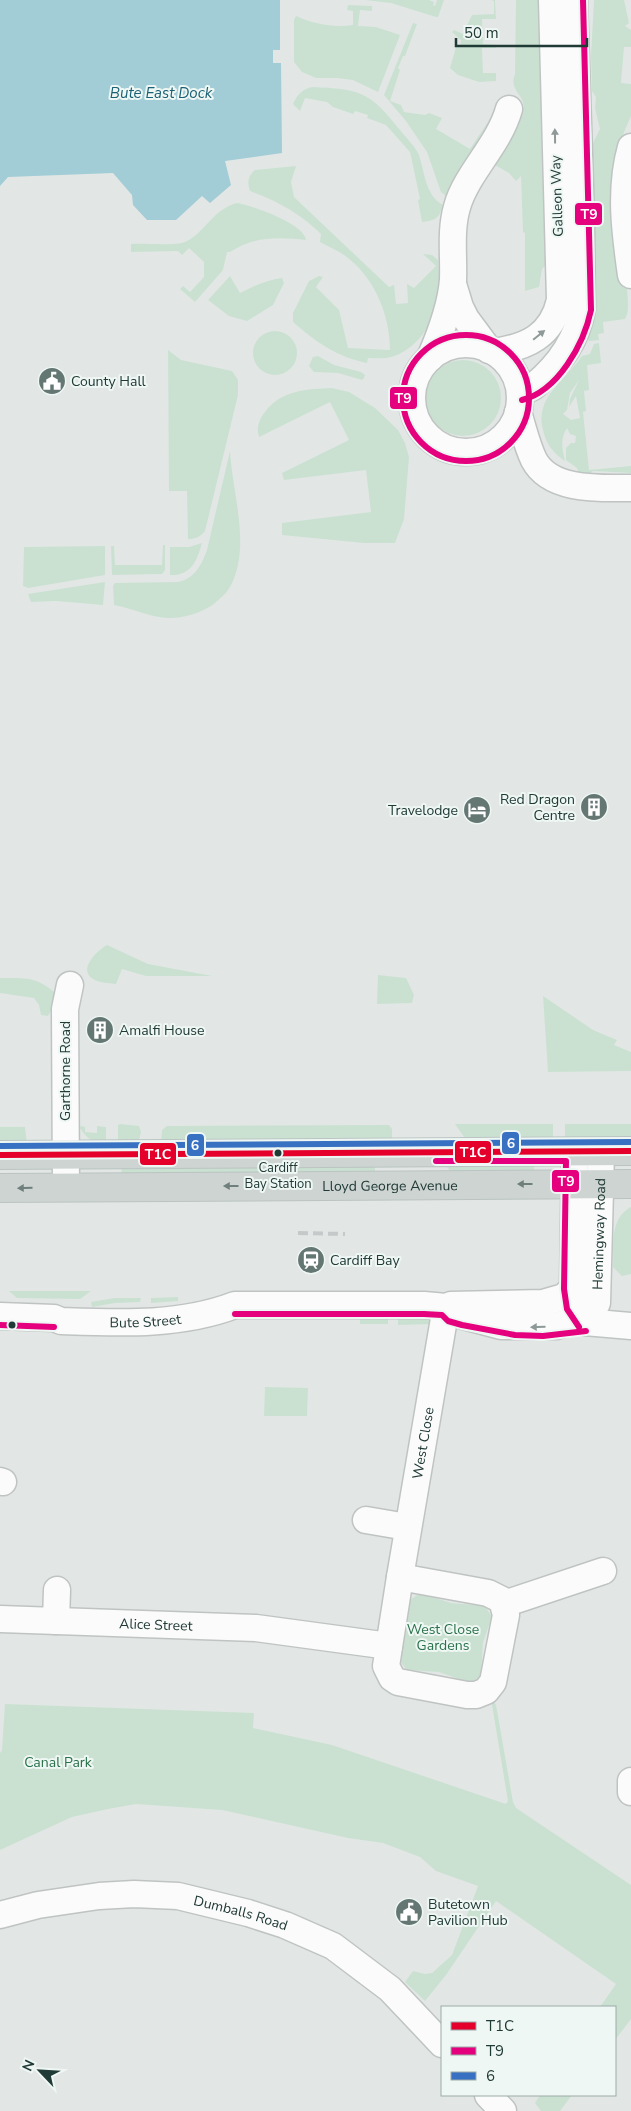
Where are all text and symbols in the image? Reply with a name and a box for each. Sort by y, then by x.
scale bar [456,15,587,47]
text: 50 m [464,23,499,43]
water label: Bute East Dock [110,83,213,103]
one-way arrow [551,128,559,144]
street label: Galleon Way [546,154,568,237]
line badge: T9 [574,202,603,226]
text: T9 [580,205,598,224]
one-way arrow [532,330,545,341]
public building icon: County Hall [37,366,67,396]
place label: County Hall [71,372,147,391]
line badge: T9 [389,386,418,410]
text: T9 [394,389,412,408]
place label: Red Dragon Centre [500,790,575,825]
building icon: Red Dragon Centre [579,792,609,822]
hotel icon: Travelodge [462,795,492,825]
place label: Travelodge [388,801,458,820]
building icon: Amalfi House [85,1015,115,1045]
street label: Garthorne Road [56,1021,75,1121]
place label: Amalfi House [119,1021,205,1040]
line badge: 6 [501,1131,520,1155]
line badge: 6 [186,1133,205,1157]
text: 6 [507,1134,515,1153]
text: 6 [191,1136,199,1155]
line badge: T1C [454,1140,492,1164]
line badge: T1C [139,1142,177,1166]
text: T1C [460,1143,487,1162]
text: T1C [145,1145,172,1164]
marker: Cardiff Bay Station [273,1148,283,1158]
place label: Cardiff Bay Station [244,1159,312,1193]
line badge: T9 [551,1169,580,1193]
text: T9 [557,1172,575,1191]
street label: Lloyd George Avenue [322,1176,458,1195]
street label: Hemingway Road [588,1178,610,1290]
one-way arrow [517,1180,533,1188]
one-way arrow [222,1182,238,1190]
one-way arrow [17,1184,33,1192]
station icon: Cardiff Bay [296,1245,326,1275]
place label: Cardiff Bay [330,1251,400,1270]
street label: Bute Street [110,1309,182,1332]
unlabelled marker [7,1320,17,1330]
one-way arrow [530,1323,546,1331]
street label: West Close [407,1405,438,1480]
street label: Alice Street [119,1614,193,1635]
park label: West Close Gardens [407,1620,479,1655]
park label: Canal Park [24,1753,93,1772]
street label: Dumballs Road [192,1891,290,1935]
place label: Butetown Pavilion Hub [428,1895,508,1930]
public building icon: Butetown Pavilion Hub [394,1897,424,1927]
legend [441,2006,616,2096]
text: T1C [486,2016,514,2036]
text: T9 [486,2041,504,2061]
north arrow [15,2046,65,2096]
text: N [18,2057,39,2074]
text: 6 [486,2066,495,2086]

